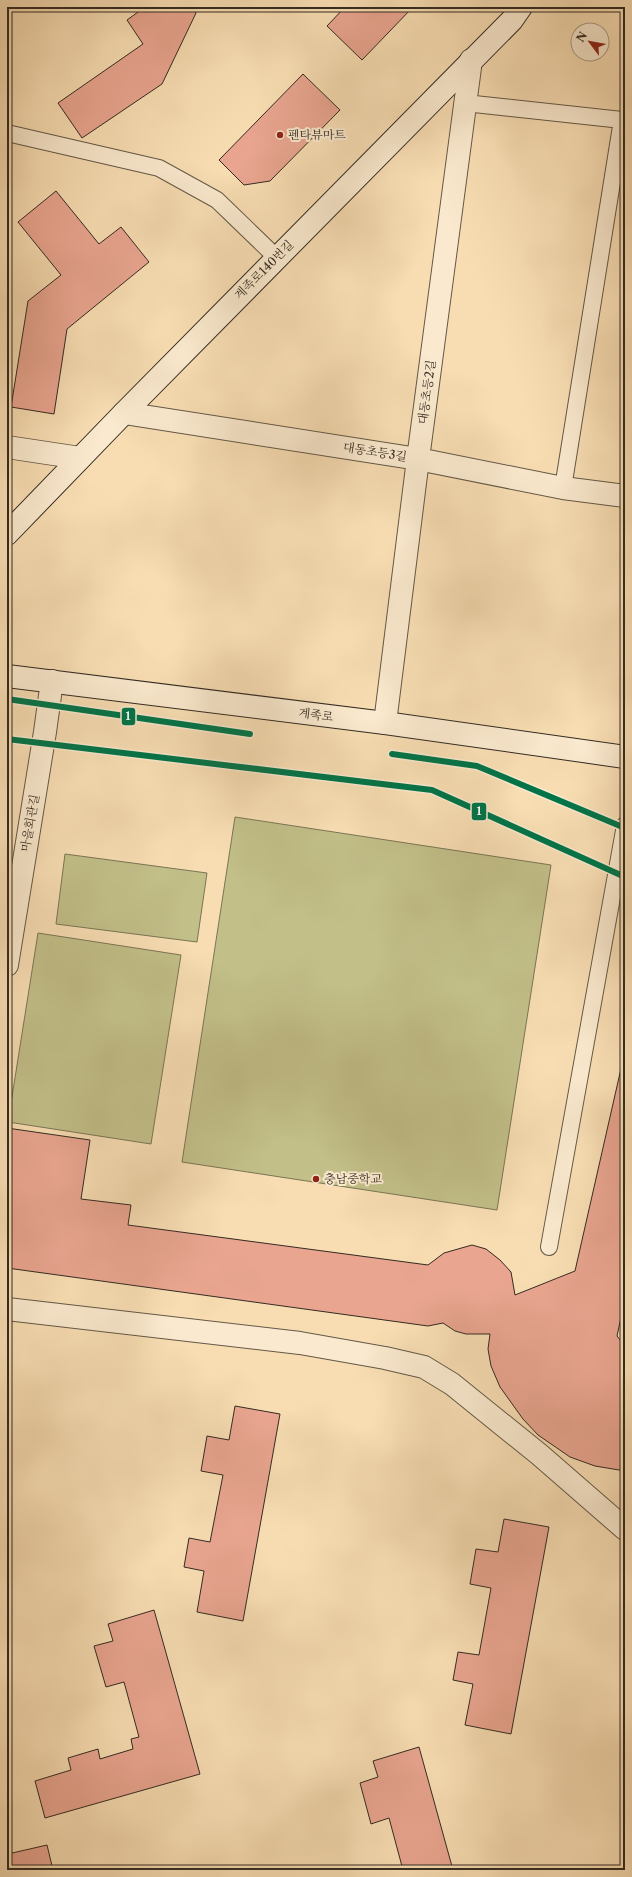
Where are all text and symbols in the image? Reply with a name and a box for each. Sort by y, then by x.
north arrow [570,22,610,62]
text: N [573,29,590,44]
place label: 펜타뷰마트 [288,127,346,142]
marker: 펜타뷰마트 [275,130,285,140]
street label: 계족로140번길 [231,237,296,302]
street label: 대동초등2길 [415,359,438,425]
street label: 대동초등3길 [342,439,408,464]
street label: 계족로 [298,705,335,724]
line badge: 1 [121,707,136,726]
text: 1 [126,709,131,723]
street label: 마을회관길 [17,793,42,853]
line badge: 1 [471,802,487,821]
text: 1 [477,804,482,818]
place label: 충남중학교 [324,1171,382,1186]
marker: 충남중학교 [311,1174,321,1184]

